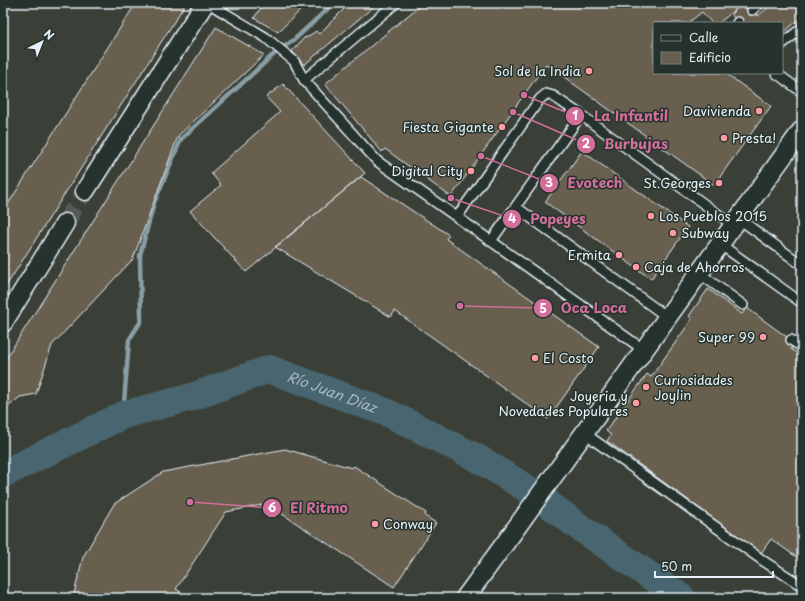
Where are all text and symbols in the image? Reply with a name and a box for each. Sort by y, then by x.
north arrow [22,22,62,62]
legend [653,22,783,74]
text: N [40,25,58,44]
text: Calle [689,28,719,46]
text: Edificio [689,48,731,66]
place label: Sol de la India [494,61,582,80]
marker: Sol de la India [584,66,594,76]
place label: Davivienda [683,101,751,120]
callout: La Infantil [565,103,676,129]
text: La Infantil [594,105,668,126]
text: 1 [572,106,578,124]
marker: Davivienda [754,106,764,116]
place label: Fiesta Gigante [402,117,494,136]
marker: Fiesta Gigante [497,122,507,132]
place label: Presta! [732,128,776,147]
callout: Burbujas [576,131,676,157]
text: Burbujas [604,133,668,154]
marker: Presta! [719,133,729,143]
text: 2 [582,134,591,152]
place label: Digital City [392,161,463,180]
marker: Digital City [466,166,476,176]
callout: Evotech [539,170,630,196]
text: Evotech [568,172,622,193]
text: 3 [545,173,553,191]
place label: St.Georges [643,173,711,192]
marker: St.Georges [714,178,724,188]
callout: Popeyes [502,206,594,232]
place label: Los Pueblos 2015 [659,206,767,225]
text: Popeyes [530,208,586,229]
text: 4 [508,209,516,227]
marker: Los Pueblos 2015 [646,211,656,221]
place label: Subway [681,223,729,242]
marker: Subway [668,228,678,238]
place label: Ermita [568,245,612,264]
marker: Ermita [614,250,624,260]
place label: Caja de Ahorros [644,257,744,276]
marker: Caja de Ahorros [631,262,641,272]
callout: Oca Loca [533,295,635,321]
text: Oca Loca [561,297,628,318]
text: 5 [539,299,547,317]
place label: Super 99 [698,327,755,346]
marker: Super 99 [758,332,768,342]
place label: El Costo [543,348,594,367]
marker: El Costo [530,353,540,363]
water label: Río Juan Díaz [284,366,382,419]
place label: Curiosidades Joylin [654,370,733,404]
marker: Curiosidades Joylin [641,382,651,392]
place label: Joyeria y Novedades Populares [498,386,628,420]
marker: Joyeria y Novedades Populares [631,398,641,408]
callout: El Ritmo [262,495,357,521]
text: El Ritmo [290,497,348,518]
text: 6 [268,498,277,516]
place label: Conway [383,514,433,533]
marker: Conway [370,519,380,529]
scale bar [655,553,773,579]
text: 50 m [661,557,692,575]

